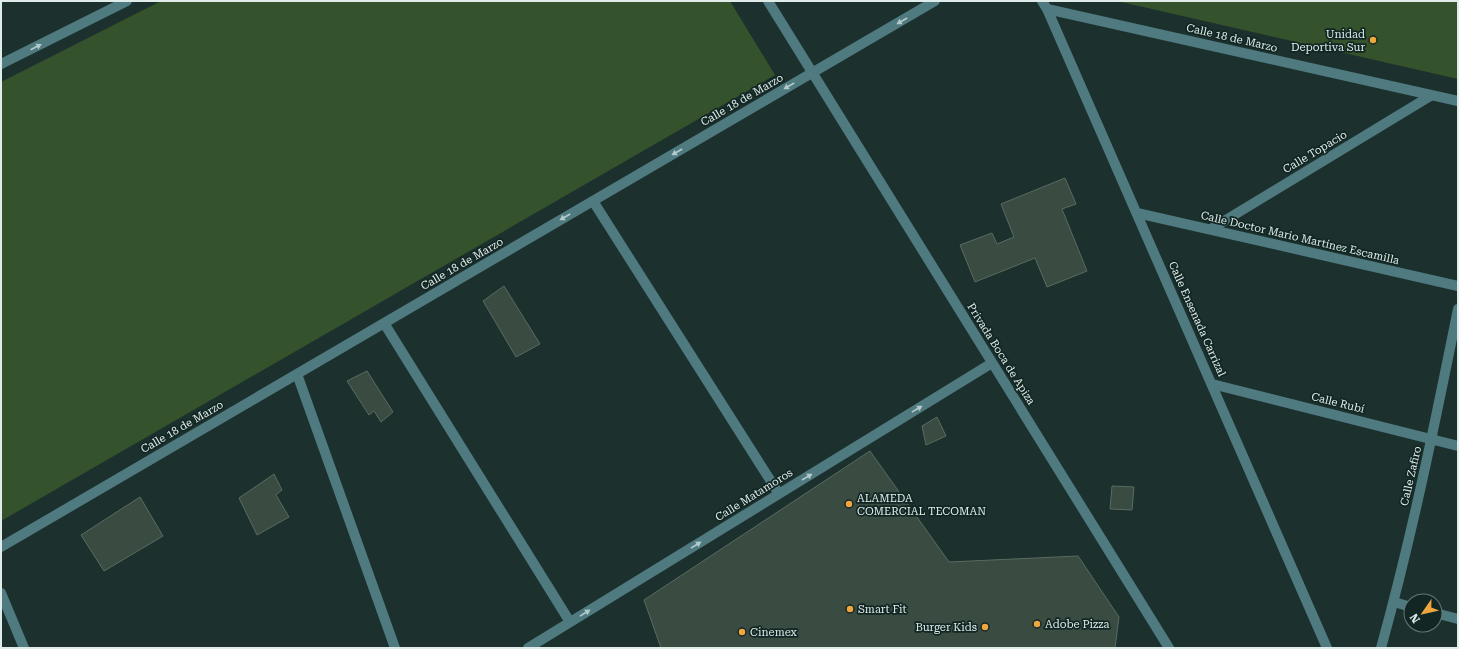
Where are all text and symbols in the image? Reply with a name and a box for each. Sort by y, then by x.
one-way arrow [896,17,908,24]
street label: Calle 18 de Marzo [1185,21,1279,55]
place label: Unidad Deportiva Sur [1291,28,1365,54]
marker: Unidad Deportiva Sur [1368,35,1378,45]
one-way arrow [30,44,42,50]
street label: Calle 18 de Marzo [698,71,786,129]
one-way arrow [783,83,795,90]
street label: Calle Topacio [1281,128,1350,176]
one-way arrow [671,148,683,155]
street label: Calle Doctor Mario Martínez Escamilla [1199,209,1401,267]
one-way arrow [559,214,571,221]
street label: Calle 18 de Marzo [418,235,506,293]
street label: Calle Ensenada Carrizal [1166,259,1229,379]
street label: Privada Boca de Apiza [964,301,1038,407]
street label: Calle Rubí [1310,390,1366,416]
street label: Calle 18 de Marzo [138,398,226,456]
one-way arrow [912,405,922,413]
street label: Calle Zafiro [1398,445,1424,507]
street label: Calle Matamoros [713,466,795,524]
one-way arrow [801,473,813,480]
place label: ALAMEDA COMERCIAL TECOMAN [857,492,986,518]
marker: ALAMEDA COMERCIAL TECOMAN [844,499,854,509]
one-way arrow [690,541,702,548]
north arrow [1403,593,1443,633]
place label: Smart Fit [858,603,907,616]
marker: Smart Fit [845,604,855,614]
one-way arrow [580,609,590,617]
text: N [1407,611,1423,625]
place label: Adobe Pizza [1045,618,1109,631]
marker: Adobe Pizza [1032,619,1042,629]
place label: Burger Kids [915,621,977,634]
marker: Burger Kids [980,622,990,632]
place label: Cinemex [750,626,798,639]
marker: Cinemex [737,627,747,637]

